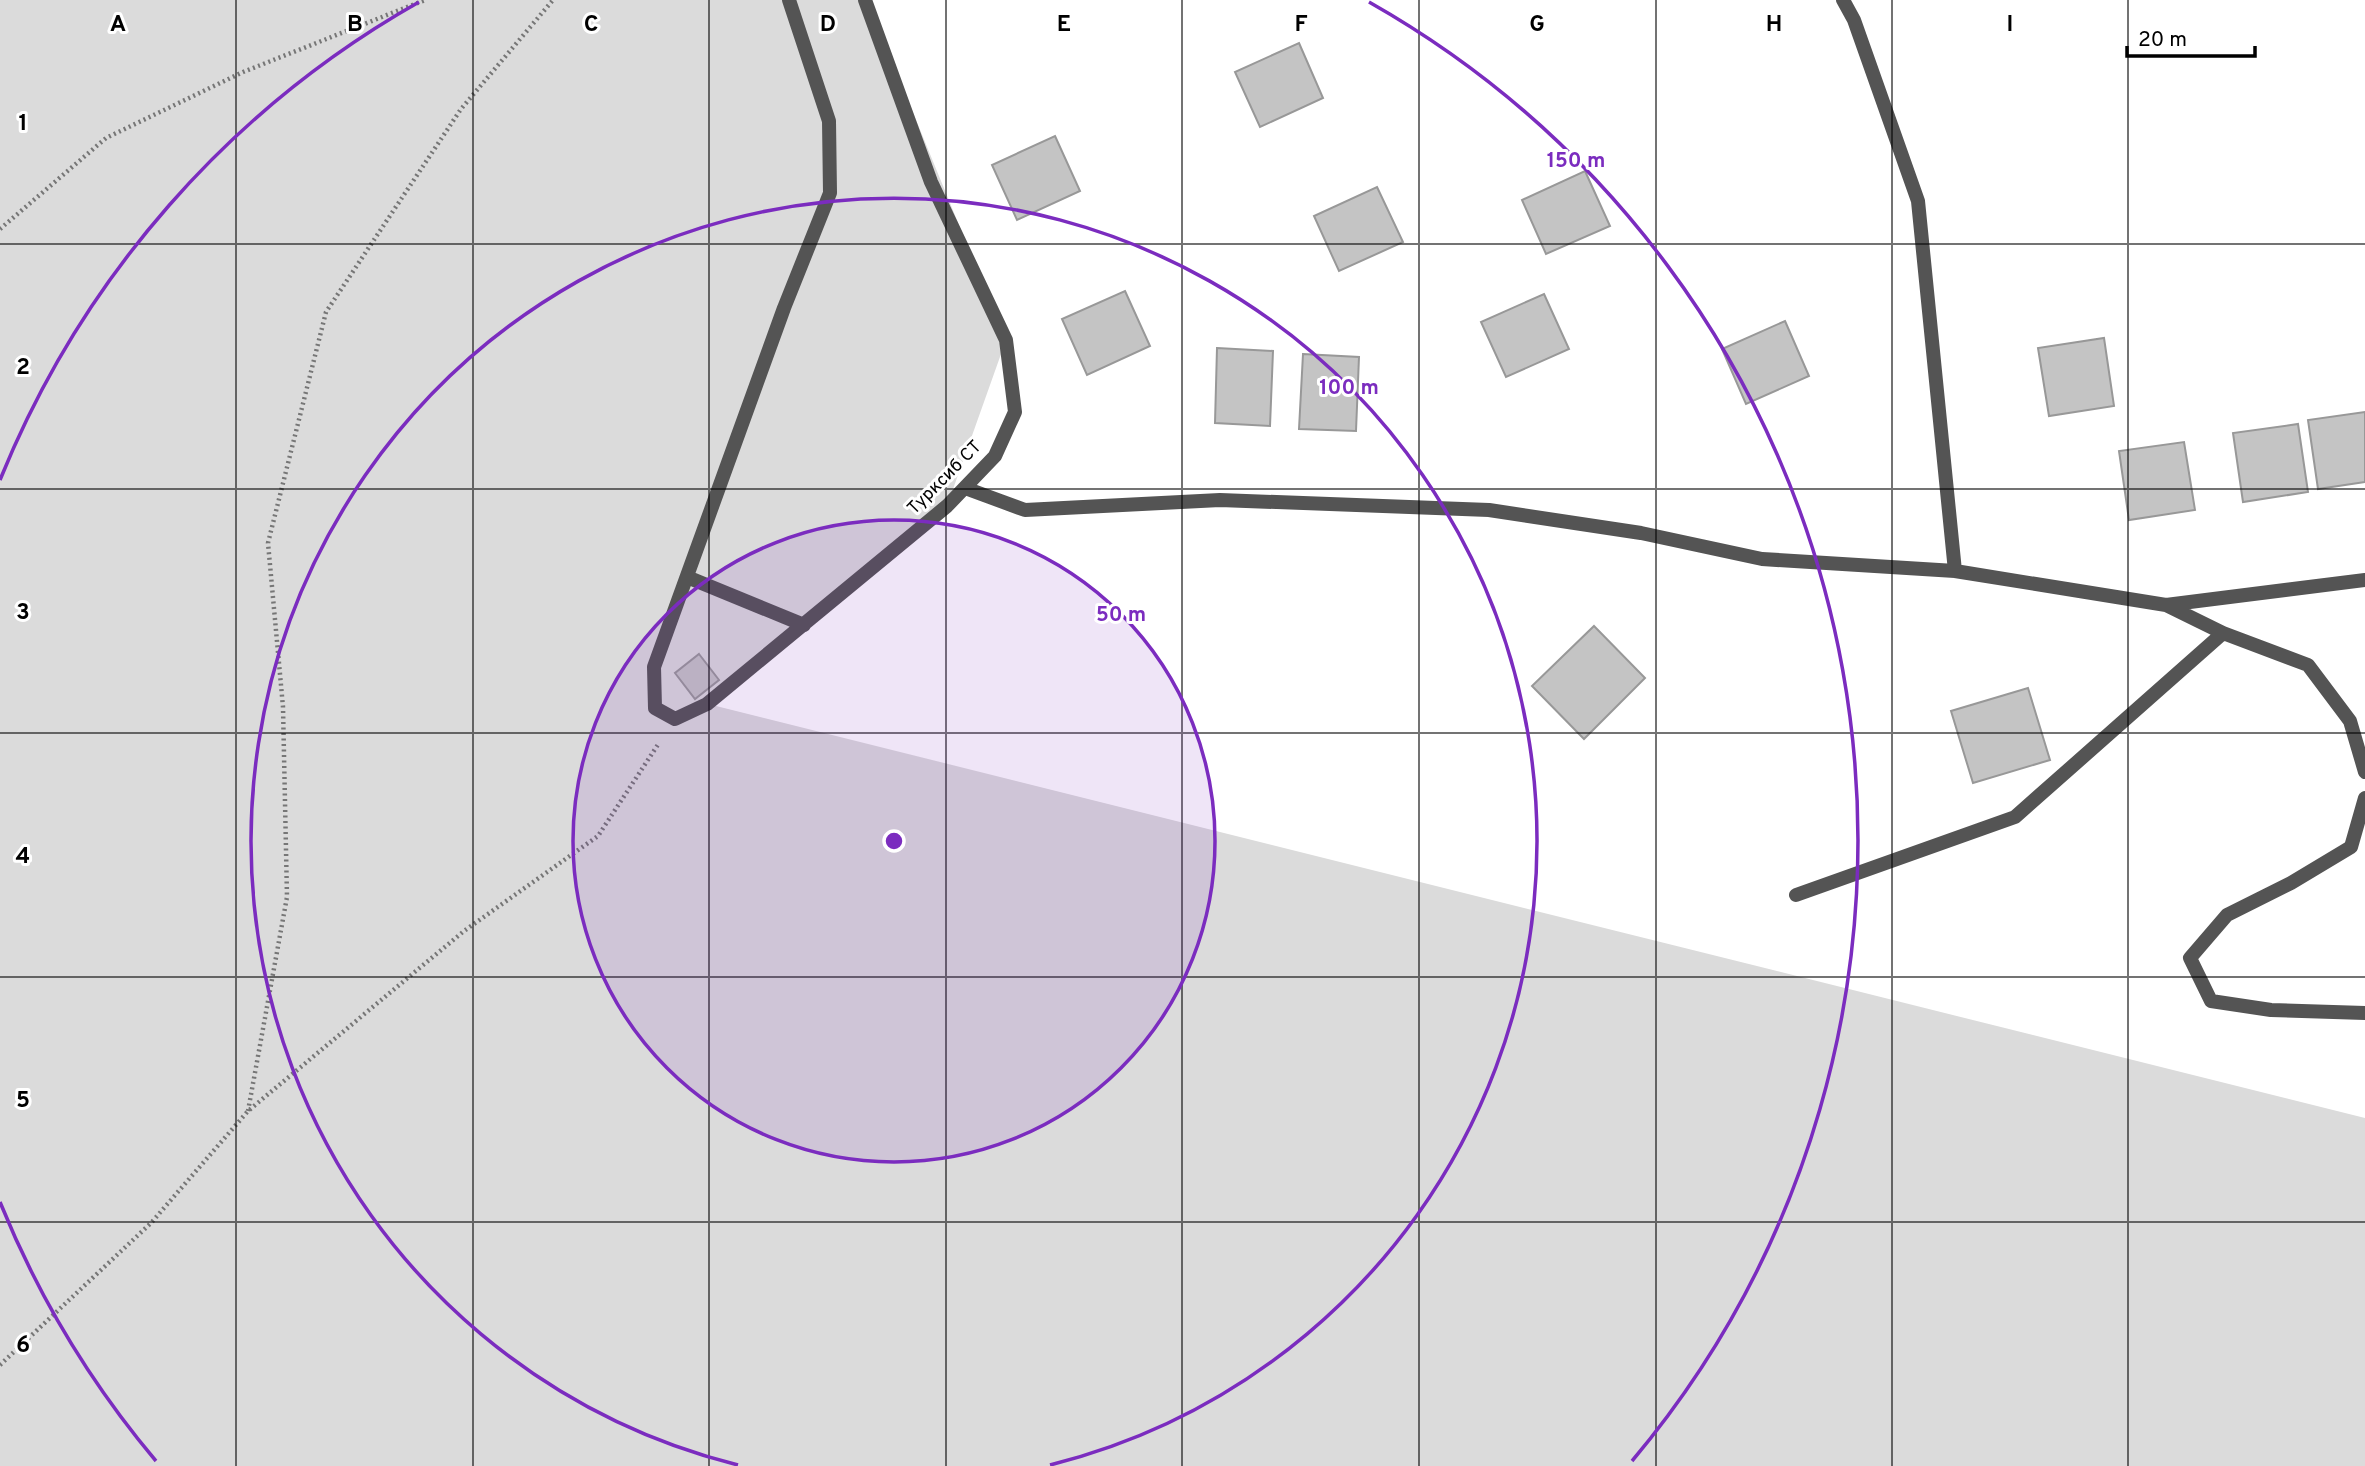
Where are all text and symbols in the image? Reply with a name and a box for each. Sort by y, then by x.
text: A [110,11,126,40]
text: B [347,11,363,40]
text: C [584,11,598,40]
text: D [820,11,836,40]
text: E [1057,11,1071,40]
text: F [1294,11,1308,40]
text: G [1529,11,1545,40]
text: H [1766,11,1782,40]
text: I [2007,11,2013,40]
scale bar [2127,14,2255,58]
text: 20 m [2138,27,2187,54]
text: 1 [18,110,28,139]
text: 150 m [1547,148,1605,175]
text: 2 [16,354,30,383]
text: 100 m [1319,375,1379,402]
street label: Турксиб СТ [903,436,987,520]
text: 3 [16,599,30,628]
text: 50 m [1096,602,1146,629]
centre of rings [882,829,906,853]
text: 4 [16,843,30,872]
text: 5 [16,1087,30,1116]
text: 6 [16,1332,30,1361]

